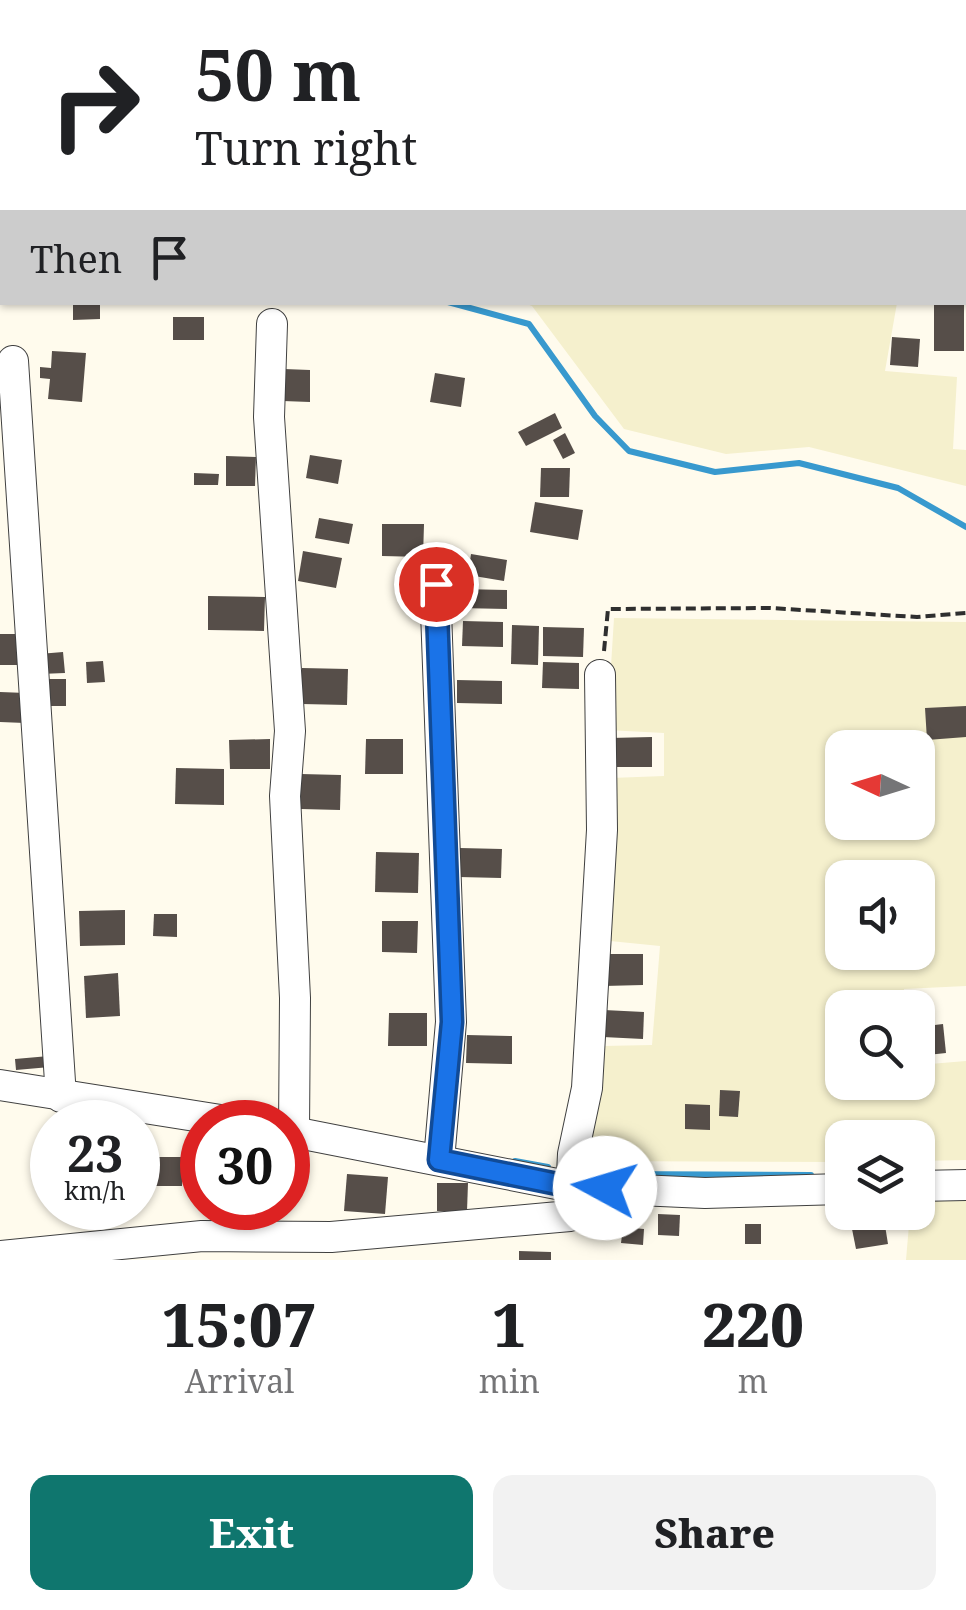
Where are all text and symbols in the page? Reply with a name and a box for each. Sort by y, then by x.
text: 50 m [195,26,361,122]
icon: right [30,40,160,170]
text: Turn right [195,117,417,178]
icon: arrive [142,230,197,285]
text: Then [30,232,122,284]
pin [394,542,479,627]
icon: arrive [409,557,464,612]
north arrow [825,730,935,840]
map controls [825,730,935,1230]
button: sound [825,860,935,970]
button: search [825,990,935,1100]
speed limit sign: 30 [180,1100,310,1230]
text: 23 [67,1119,123,1187]
button: layers [825,1120,935,1230]
position arrow [553,1136,657,1240]
text: km/h [64,1173,126,1207]
text: 15:07 [162,1283,317,1365]
text: 1 [492,1283,526,1365]
text: 220 [702,1283,804,1365]
text: Arrival [185,1359,294,1402]
text: min [479,1359,540,1402]
text: m [738,1359,768,1402]
button: Exit [30,1475,473,1590]
button: Share [493,1475,936,1590]

